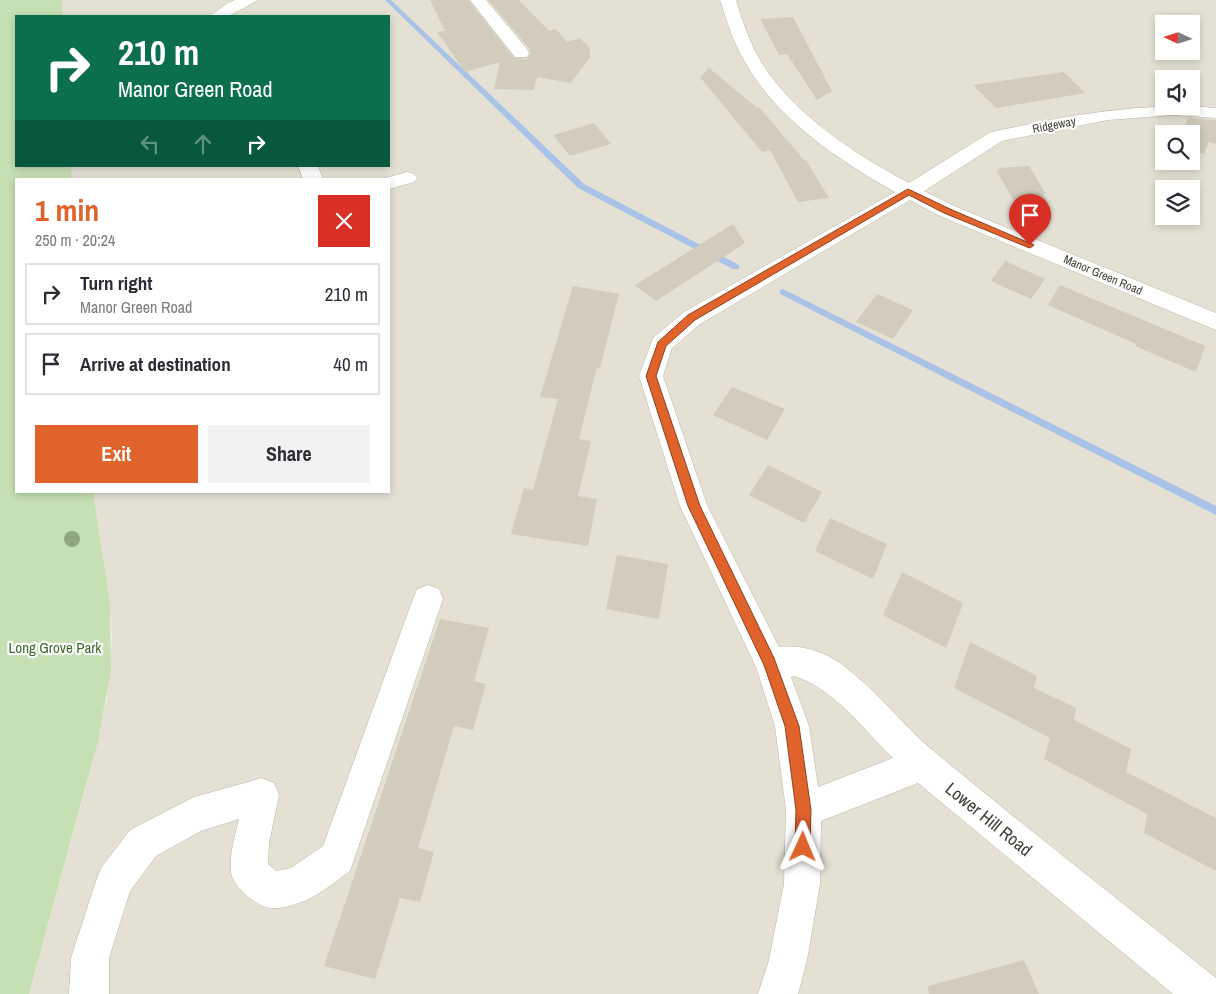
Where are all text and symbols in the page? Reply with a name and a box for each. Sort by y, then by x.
north arrow [1155,15,1200,60]
map controls [1155,15,1200,225]
text: 210 m [118,29,199,76]
icon: right [35,35,100,100]
button: sound [1155,70,1200,115]
text: Manor Green Road [118,74,272,104]
street label: Ridgeway [1031,113,1077,137]
button: search [1155,125,1200,170]
icon: left [136,130,164,158]
icon: ahead [189,130,217,158]
icon: right [242,130,270,158]
button: layers [1155,180,1200,225]
text: 1 min [35,190,99,230]
pin [1009,194,1051,245]
button: close [318,195,370,247]
icon: arrive [1016,201,1044,229]
text: 250 m · 20:24 [35,229,115,251]
street label: Manor Green Road [1061,251,1145,299]
text: Turn right [80,270,152,296]
icon: right [37,280,65,308]
text: 210 m [325,281,368,307]
text: Manor Green Road [80,296,192,318]
icon: arrive [37,350,65,378]
text: Arrive at destination [80,351,231,377]
text: 40 m [333,351,368,377]
button: Exit [35,425,198,483]
button: Share [208,425,370,483]
park label: Long Grove Park [9,637,102,658]
street label: Lower Hill Road [940,776,1038,862]
position arrow [776,820,828,872]

